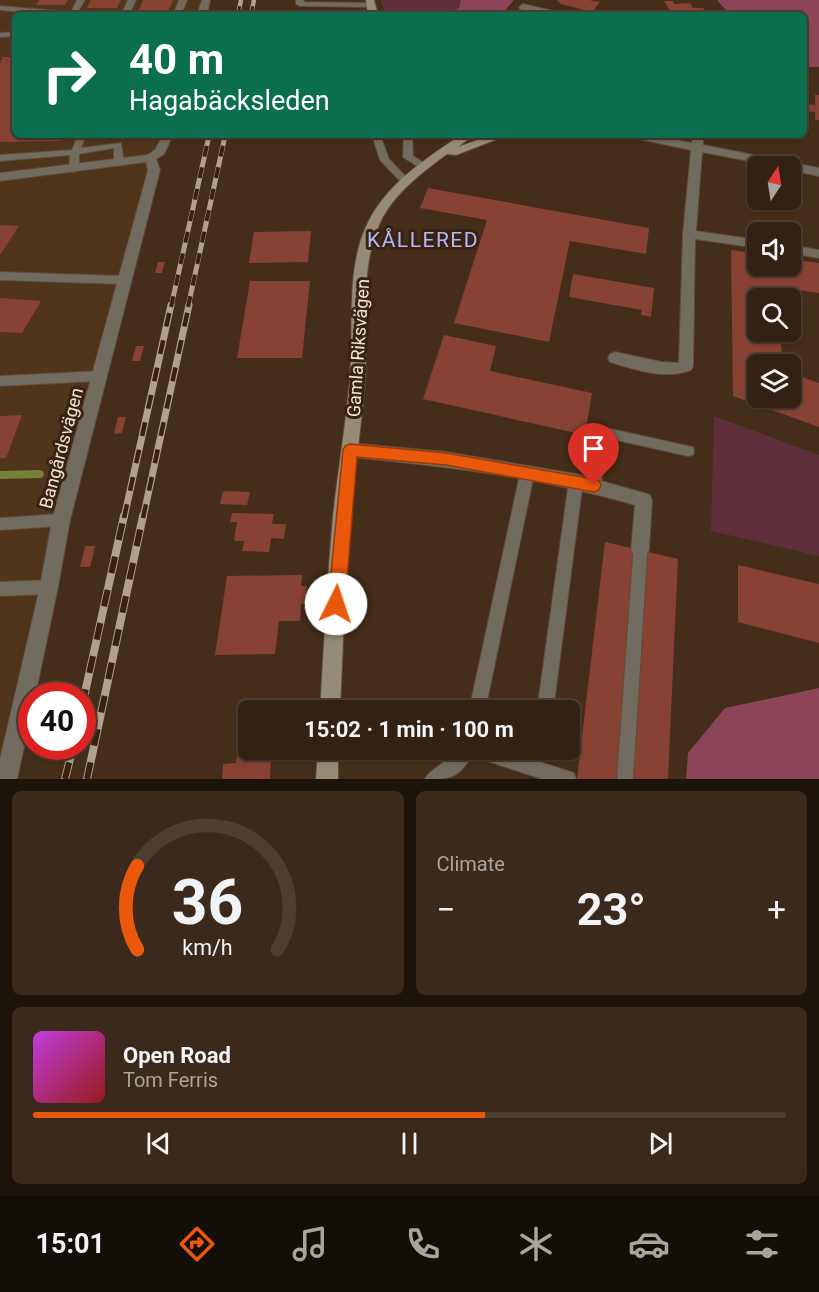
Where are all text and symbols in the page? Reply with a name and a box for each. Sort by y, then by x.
text: 40 m [129,35,224,84]
icon: right [30,36,108,114]
text: Hagabäcksleden [129,85,330,117]
north arrow [747,156,801,210]
map controls [747,156,801,408]
button: sound [747,222,801,276]
district label: KÅLLERED [367,228,479,252]
street label: Gamla Riksvägen [343,278,373,418]
button: search [747,288,801,342]
button: layers [747,354,801,408]
street label: Bangårdsvägen [35,385,87,511]
pin [568,423,619,485]
icon: arrive [577,432,610,465]
position arrow [304,572,368,636]
speed limit sign: 40 [18,682,96,760]
text: 15:02 · 1 min · 100 m [304,717,514,742]
text: Climate [437,852,505,876]
text: 36 [172,866,244,939]
text: 23° [577,883,646,936]
text: − [437,890,455,929]
text: + [767,890,786,929]
text: km/h [183,935,233,960]
text: Open Road [123,1043,231,1068]
text: Tom Ferris [123,1068,218,1092]
icon: previous [142,1127,175,1160]
icon: pause [393,1127,426,1160]
icon: next [644,1127,677,1160]
icon: directions [176,1223,218,1265]
icon: music [289,1223,331,1265]
icon: phone [402,1223,444,1265]
icon: climate [515,1223,557,1265]
icon: car [628,1223,670,1265]
icon: filters [741,1223,783,1265]
text: 15:01 [36,1228,105,1260]

